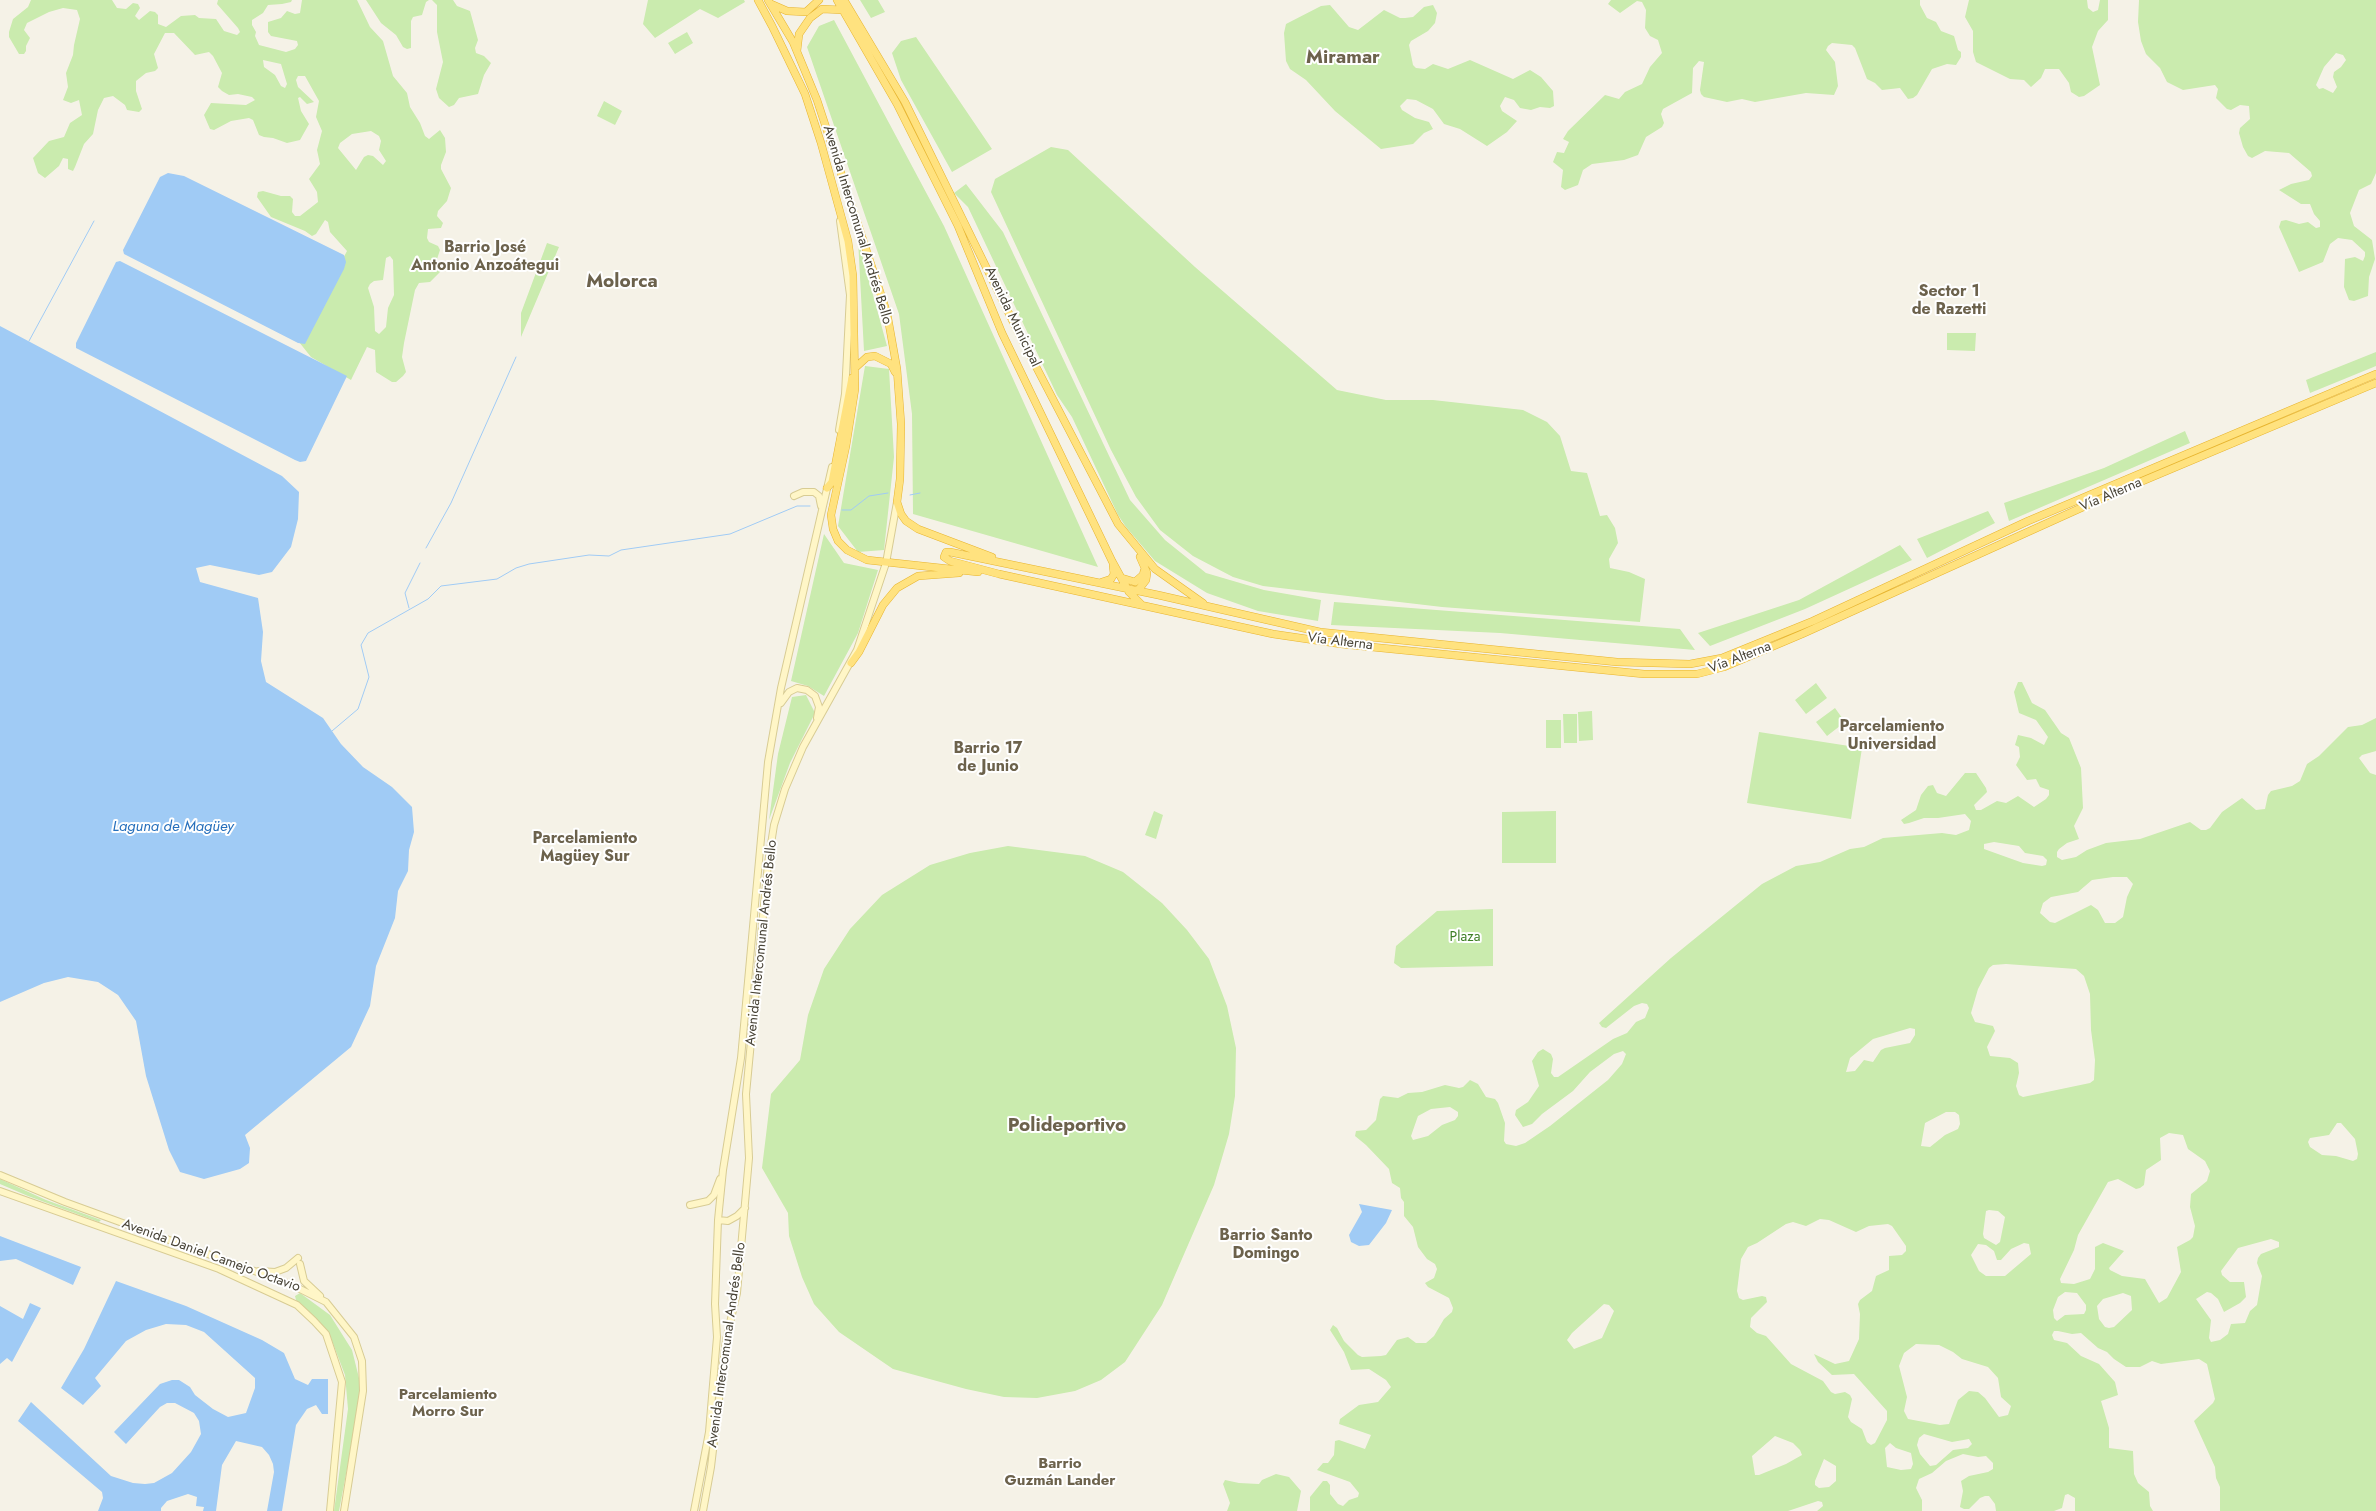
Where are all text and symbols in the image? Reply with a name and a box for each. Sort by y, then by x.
district label: Miramar [1306,47,1380,69]
street label: Avenida Intercomunal Andrés Bello [819,124,895,326]
district label: Barrio José Antonio Anzoátegui [411,238,559,276]
street label: Avenida Municipal [980,264,1044,370]
district label: Molorca [586,271,658,293]
district label: Sector 1 de Razetti [1912,282,1986,320]
street label: Vía Alterna [2077,474,2145,516]
street label: Vía Alterna [1306,630,1374,654]
street label: Vía Alterna [1706,638,1774,678]
district label: Parcelamiento Universidad [1840,717,1944,755]
district label: Barrio 17 de Junio [954,739,1022,777]
water label: Laguna de Magüey [112,818,234,836]
district label: Parcelamiento Magüey Sur [533,829,637,867]
street label: Avenida Intercomunal Andrés Bello [743,839,781,1047]
park label: Plaza [1450,930,1480,946]
district label: Polideportivo [1008,1115,1126,1137]
street label: Avenida Daniel Camejo Octavio [120,1216,302,1296]
district label: Barrio Santo Domingo [1219,1226,1313,1264]
street label: Avenida Intercomunal Andrés Bello [704,1241,750,1449]
district label: Parcelamiento Morro Sur [399,1386,497,1421]
district label: Barrio Guzmán Lander [1005,1455,1115,1490]

